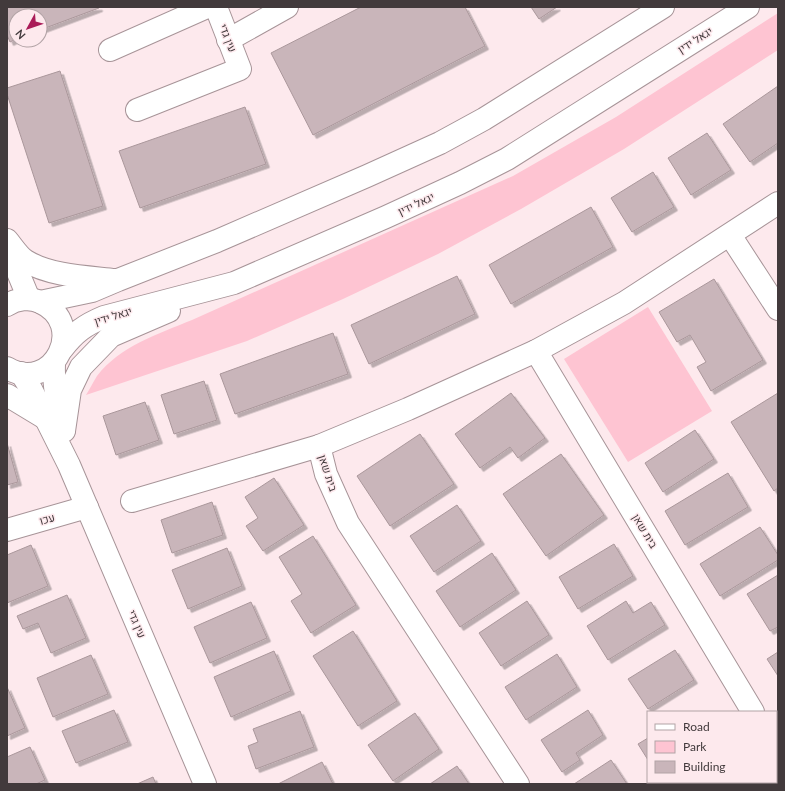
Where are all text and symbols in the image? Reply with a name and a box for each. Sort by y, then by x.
north arrow [8,8,48,48]
street label: עין גדי [217,22,240,54]
street label: יגאל ידין [675,24,715,55]
text: N [12,27,28,42]
street label: יגאל ידין [396,189,436,218]
street label: יגאל ידין [92,304,133,327]
street label: בית שאן [316,453,341,493]
street label: עכו [38,510,56,527]
street label: בית שאן [630,511,661,550]
street label: עין גדי [126,608,149,640]
legend [647,711,777,783]
text: Road [683,719,710,734]
text: Park [683,739,707,754]
text: Building [683,759,726,774]

